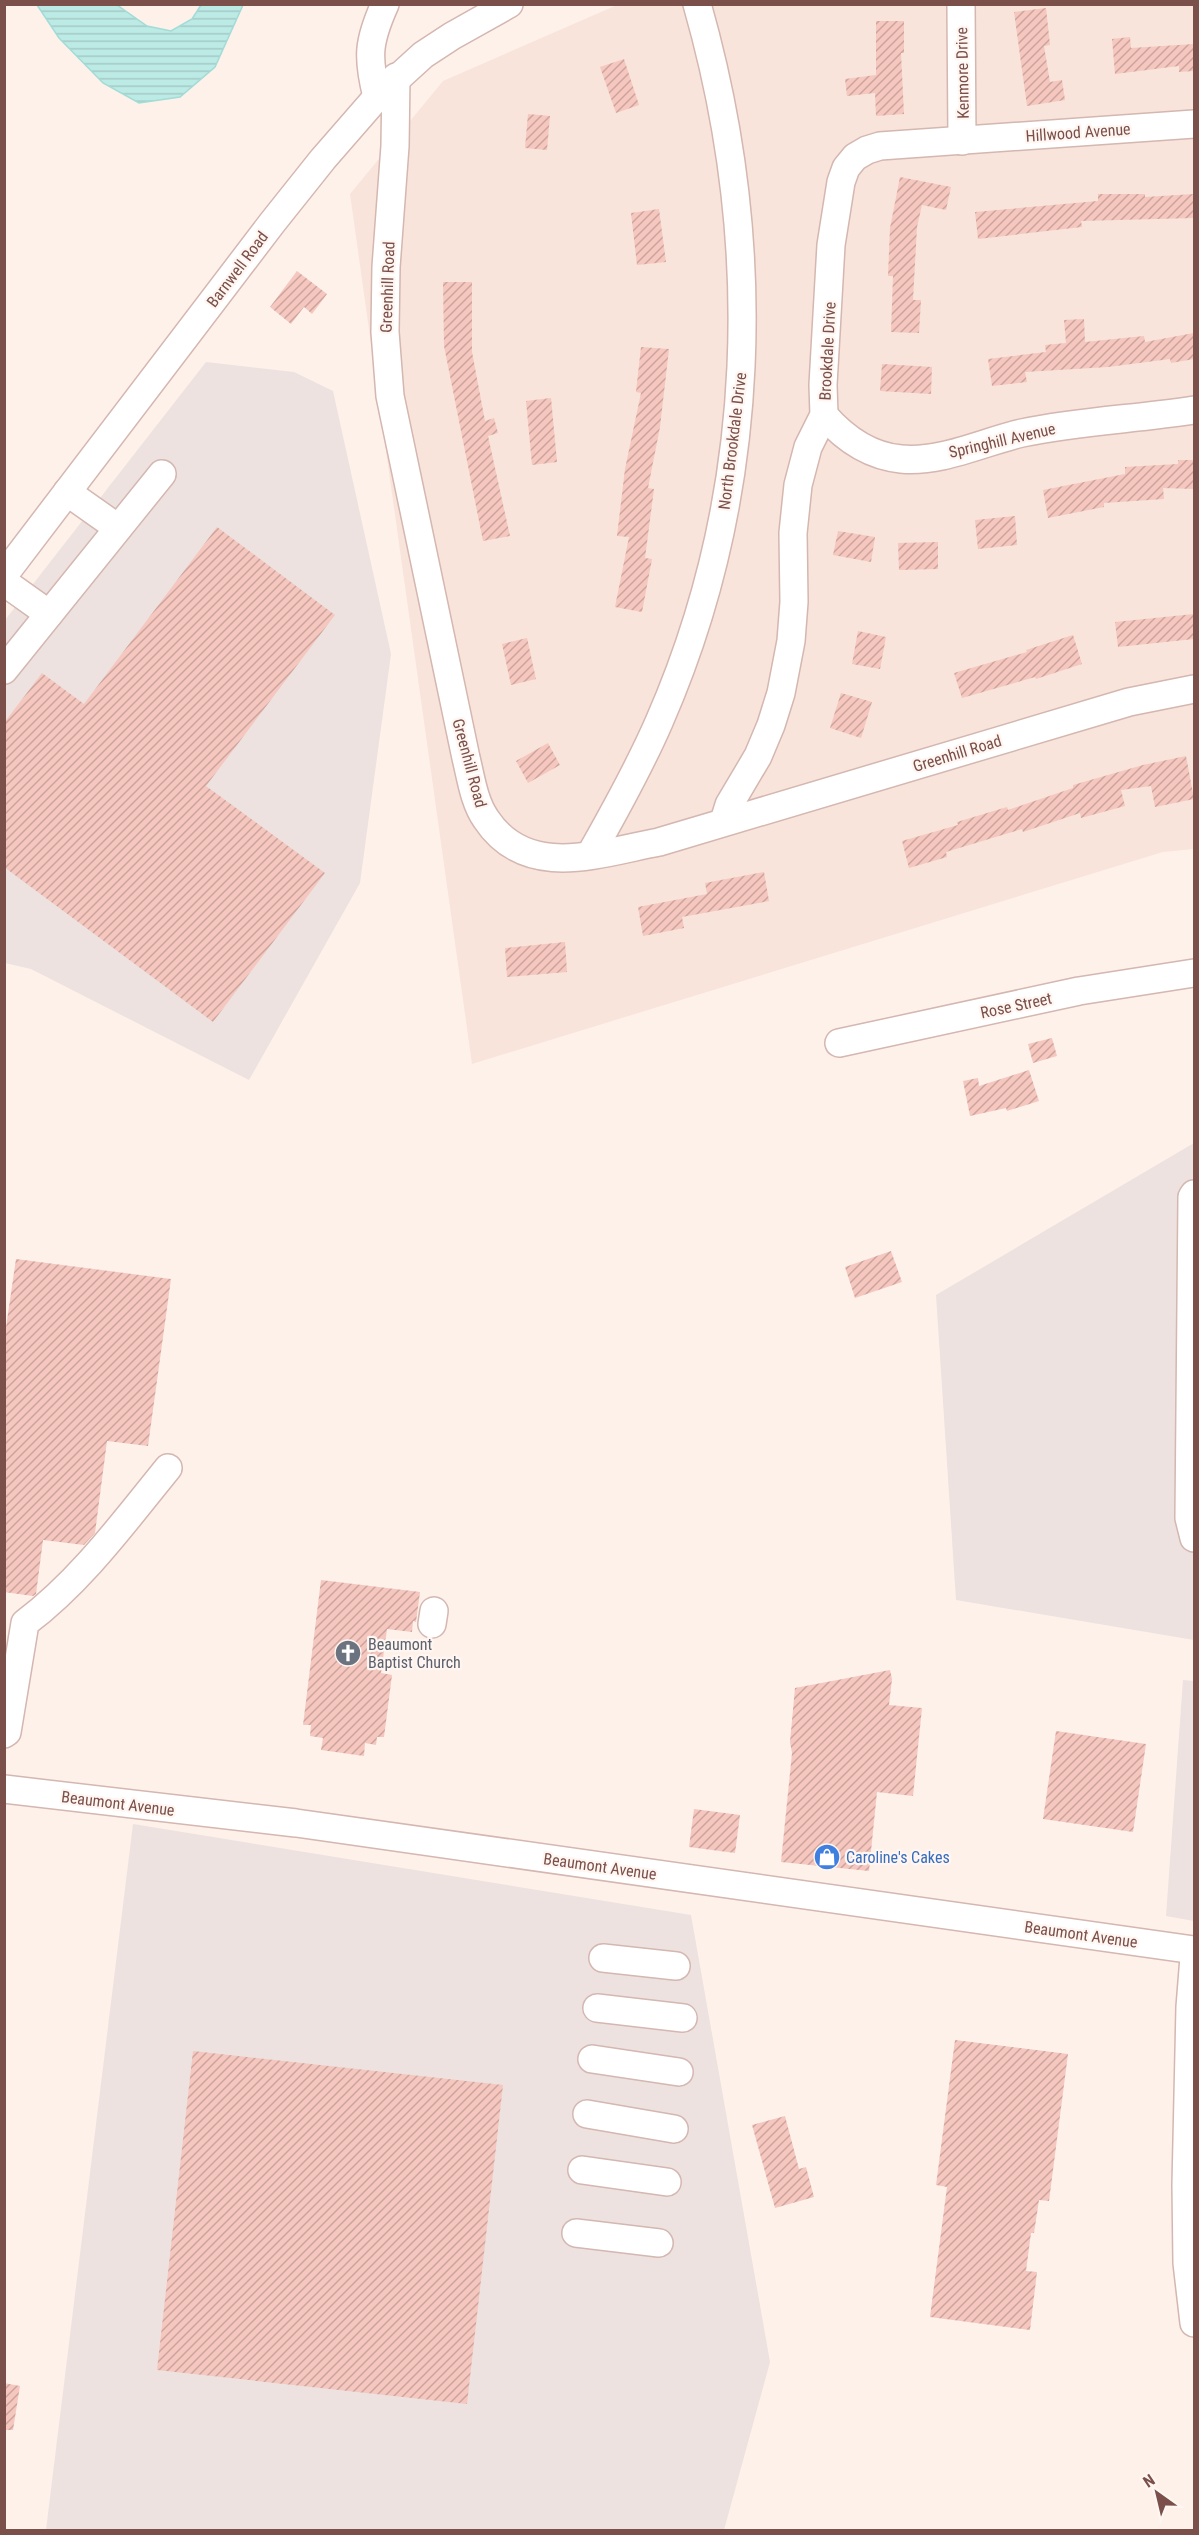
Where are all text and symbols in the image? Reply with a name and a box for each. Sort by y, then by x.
street label: Kenmore Drive [952,27,973,119]
street label: Hillwood Avenue [1025,119,1131,146]
street label: Barnwell Road [203,228,272,311]
street label: Greenhill Road [376,241,399,333]
street label: Brookdale Drive [815,301,840,401]
street label: North Brookdale Drive [715,371,750,511]
street label: Springhill Avenue [947,419,1057,462]
street label: Greenhill Road [449,716,491,810]
street label: Greenhill Road [911,731,1004,776]
street label: Rose Street [979,989,1054,1022]
place label: Beaumont Baptist Church [368,1635,461,1672]
church icon: Beaumont Baptist Church [333,1638,363,1668]
street label: Beaumont Avenue [60,1787,176,1820]
shop icon: Caroline's Cakes [812,1842,842,1872]
place label: Caroline's Cakes [846,1848,950,1867]
street label: Beaumont Avenue [542,1849,658,1884]
street label: Beaumont Avenue [1023,1917,1139,1952]
north arrow [1127,2463,1187,2523]
text: N [1140,2470,1158,2492]

